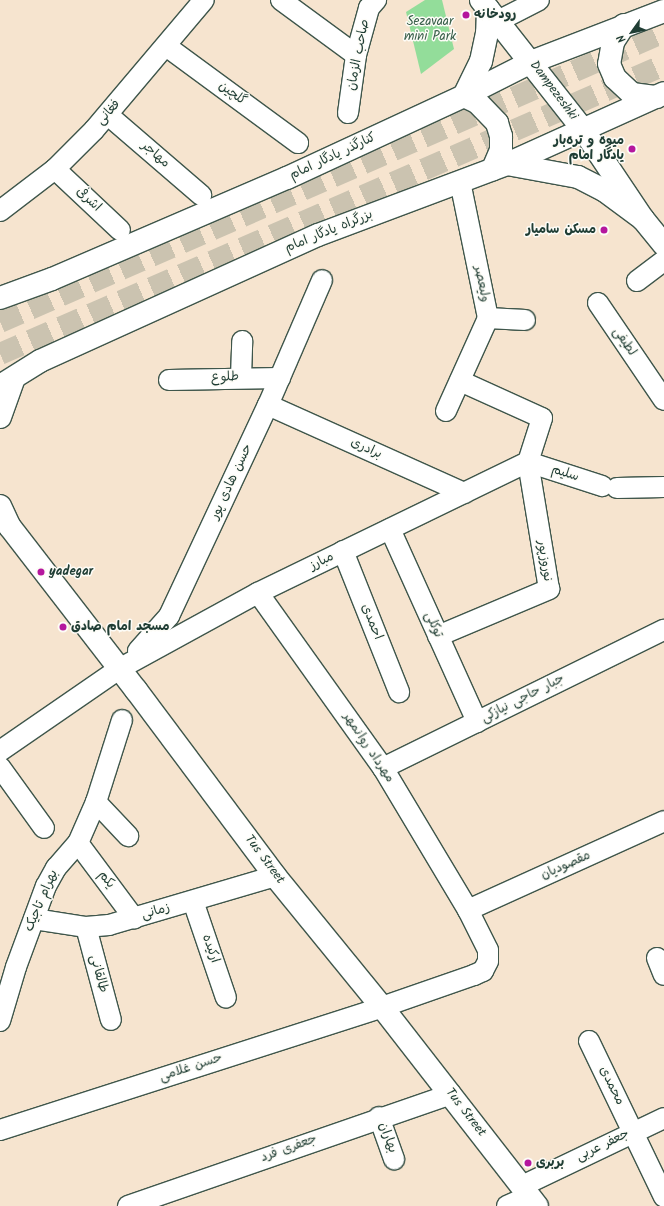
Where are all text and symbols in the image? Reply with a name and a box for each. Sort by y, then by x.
place label: رودخانه [474,7,516,23]
marker: رودخانه [461,10,471,20]
north arrow [612,12,652,52]
park label: Sezavaar mini Park [404,15,456,46]
street label: صاحب الزمان [344,18,374,92]
text: N [612,31,631,46]
street label: Dampezeshki [526,58,580,124]
street label: گلچین [215,79,249,109]
street label: فغانی [94,97,124,129]
street label: کنارگذر یادگار امام [287,130,379,184]
place label: میوه و تره‌بار یادگار امام [554,134,624,165]
street label: مهاجر [138,138,172,172]
marker: میوه و تره‌بار یادگار امام [627,144,637,154]
street label: اشرفی [72,184,104,216]
street label: بزرگراه یادگار امام [283,207,375,257]
place label: مسکن سامیار [526,222,596,238]
marker: مسکن سامیار [599,225,609,235]
street label: ولیعصر [470,264,492,304]
street label: لطیفی [609,325,639,359]
street label: طلوع [211,370,239,386]
street label: برادری [348,435,384,463]
street label: حسن هادی پور [208,442,256,522]
street label: سلیم [549,462,581,486]
street label: نوروزپور [533,539,555,583]
street label: مبارز [307,550,337,574]
place label: yadegar [49,564,93,580]
marker: yadegar [36,567,46,577]
street label: احمدی [357,602,385,642]
street label: توکلی [420,610,446,640]
place label: مسجد امام صادق [71,619,170,635]
marker: مسجد امام صادق [58,622,68,632]
street label: جبار حاجی نیازکی [479,671,567,727]
street label: مهرداد روانمهر [339,710,397,786]
street label: Tus Street [241,833,287,887]
street label: مقصودیان [539,848,593,884]
street label: بهرام تاجیک [22,868,62,934]
street label: یکم [94,868,118,892]
street label: زمانی [140,901,172,923]
street label: ارکیده [198,933,222,965]
street label: طالقانی [85,953,111,995]
street label: حسن غلامی [158,1051,224,1085]
street label: محمدی [595,1064,627,1108]
street label: Tus Street [441,1086,489,1140]
street label: بهاران [374,1121,400,1155]
street label: جعفر عربی [574,1126,632,1166]
street label: جعفری فرد [259,1132,319,1166]
place label: بربری [536,1155,564,1171]
marker: بربری [523,1158,533,1168]

